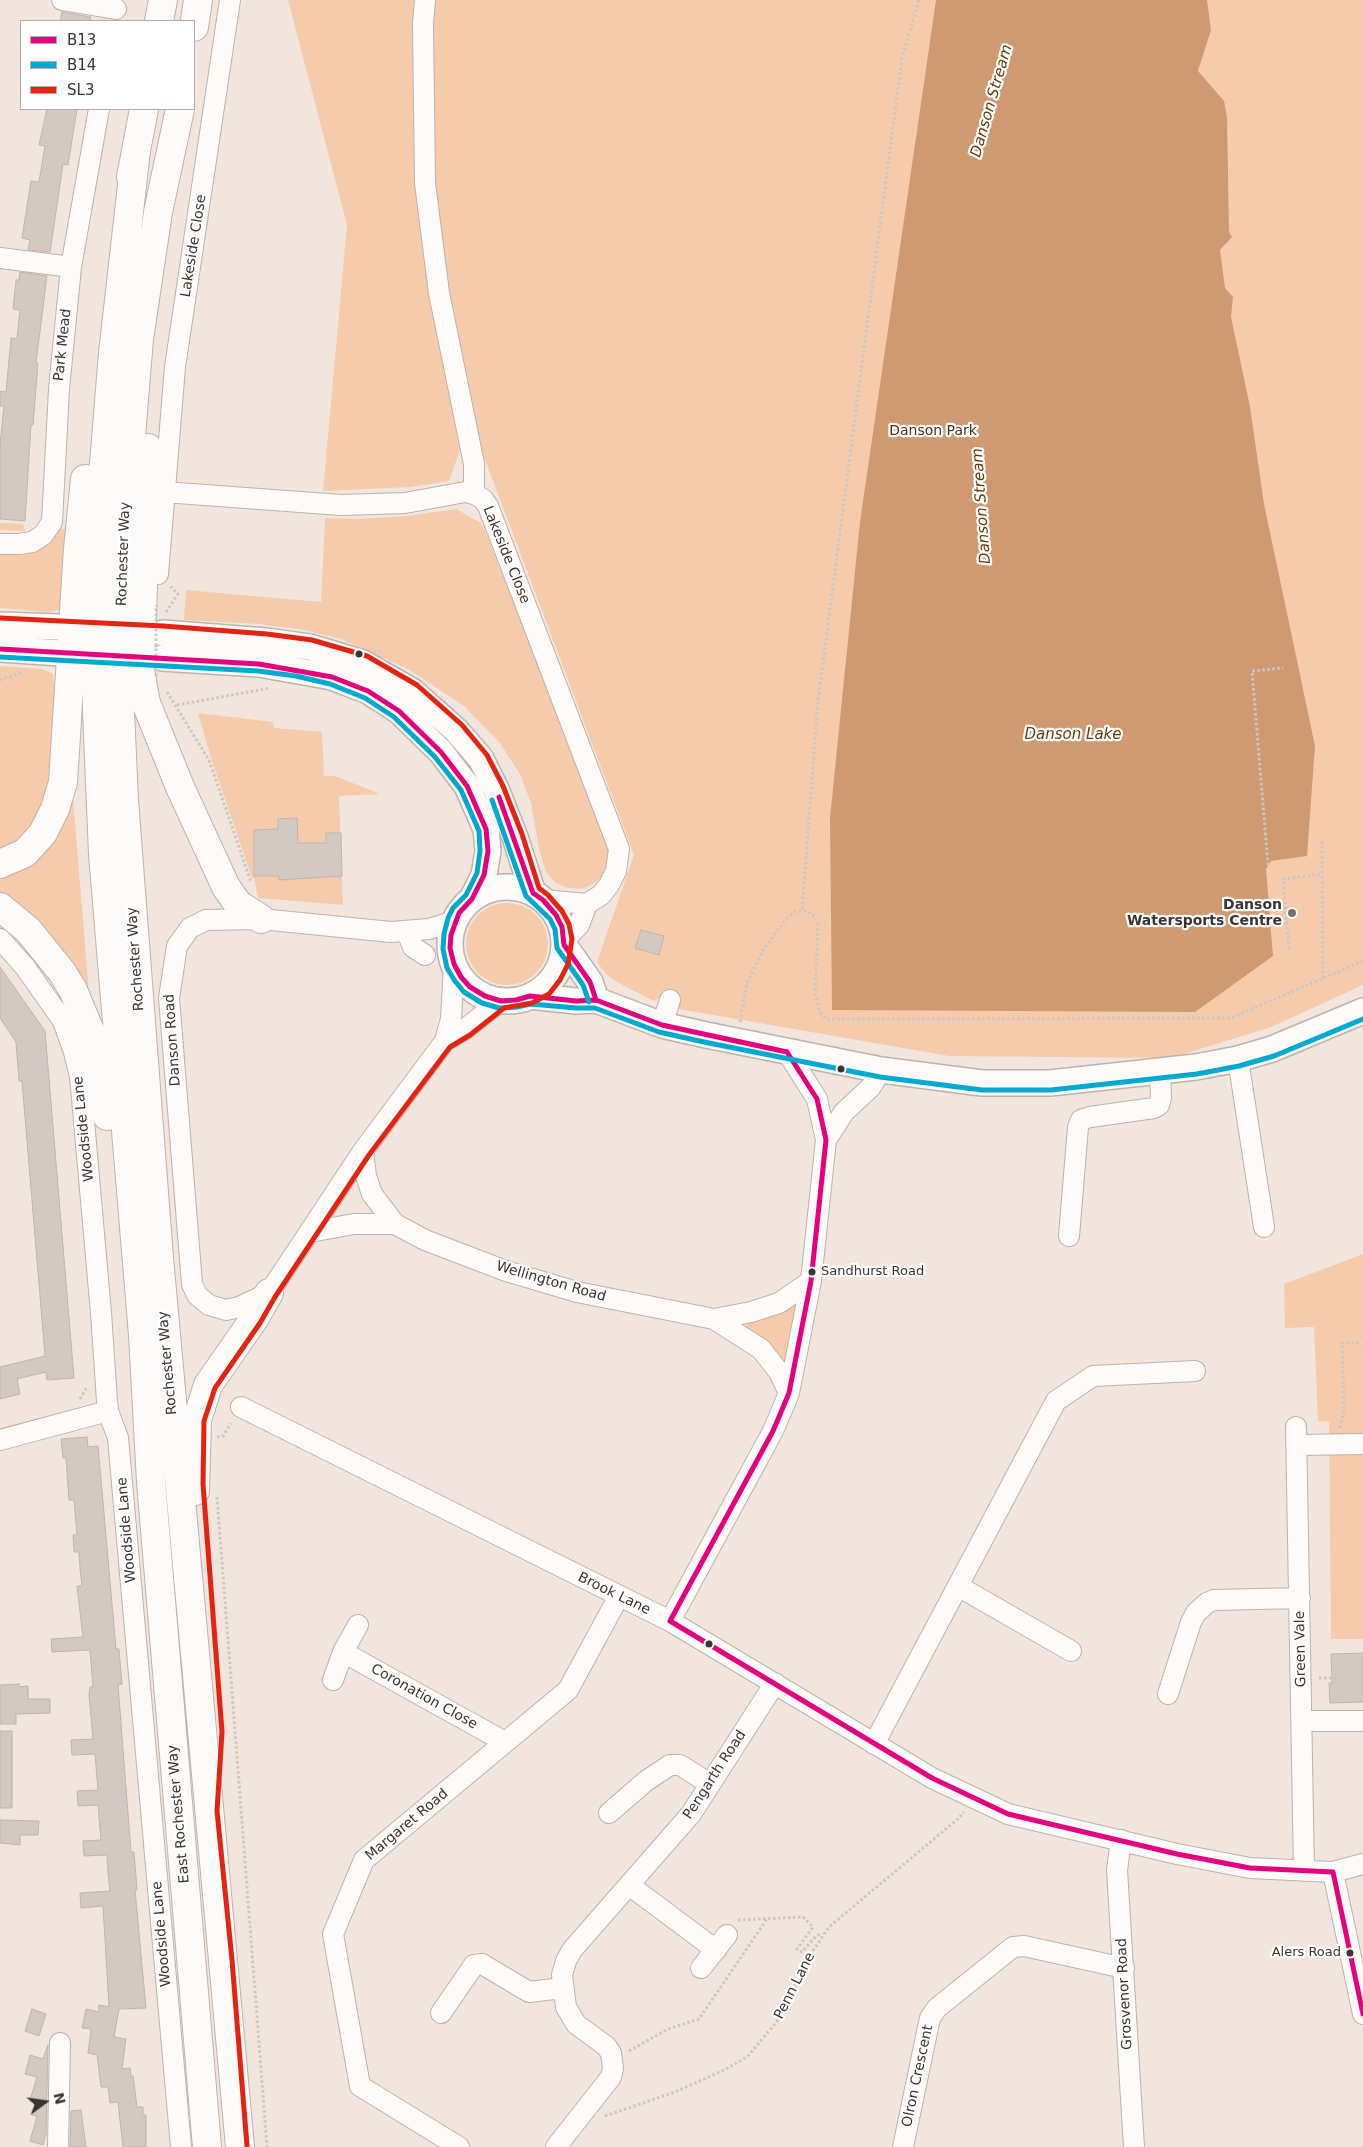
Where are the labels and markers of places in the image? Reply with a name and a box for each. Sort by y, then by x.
unlabelled marker [354,649,364,659]
place label: Danson Watersports Centre [1127,897,1282,930]
marker: Danson Watersports Centre [1286,907,1298,919]
unlabelled marker [836,1064,846,1074]
place label: Sandhurst Road [821,1264,924,1280]
marker: Sandhurst Road [807,1267,817,1277]
unlabelled marker [704,1639,714,1649]
place label: Alers Road [1272,1945,1341,1961]
marker: Alers Road [1345,1948,1355,1958]

